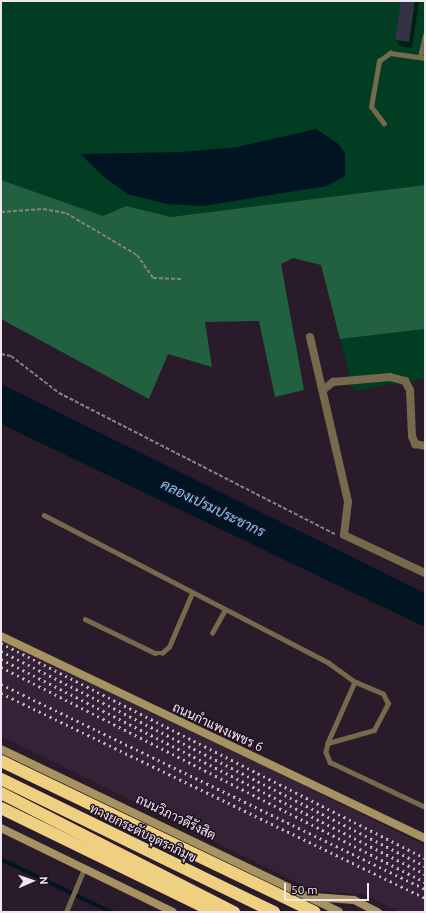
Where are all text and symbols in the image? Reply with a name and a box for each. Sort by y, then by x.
water label: คลองเปรมประชากร [158,476,268,540]
street label: ถนนกำแพงเพชร 6 [170,699,266,755]
street label: ถนนวิภาวดีรังสิต [133,791,219,843]
street label: ทางยกระดับอุตราภิมุข [87,800,199,866]
north arrow [12,861,52,901]
scale bar [286,875,371,901]
text: N [38,876,50,885]
text: 50 m [291,883,318,896]

